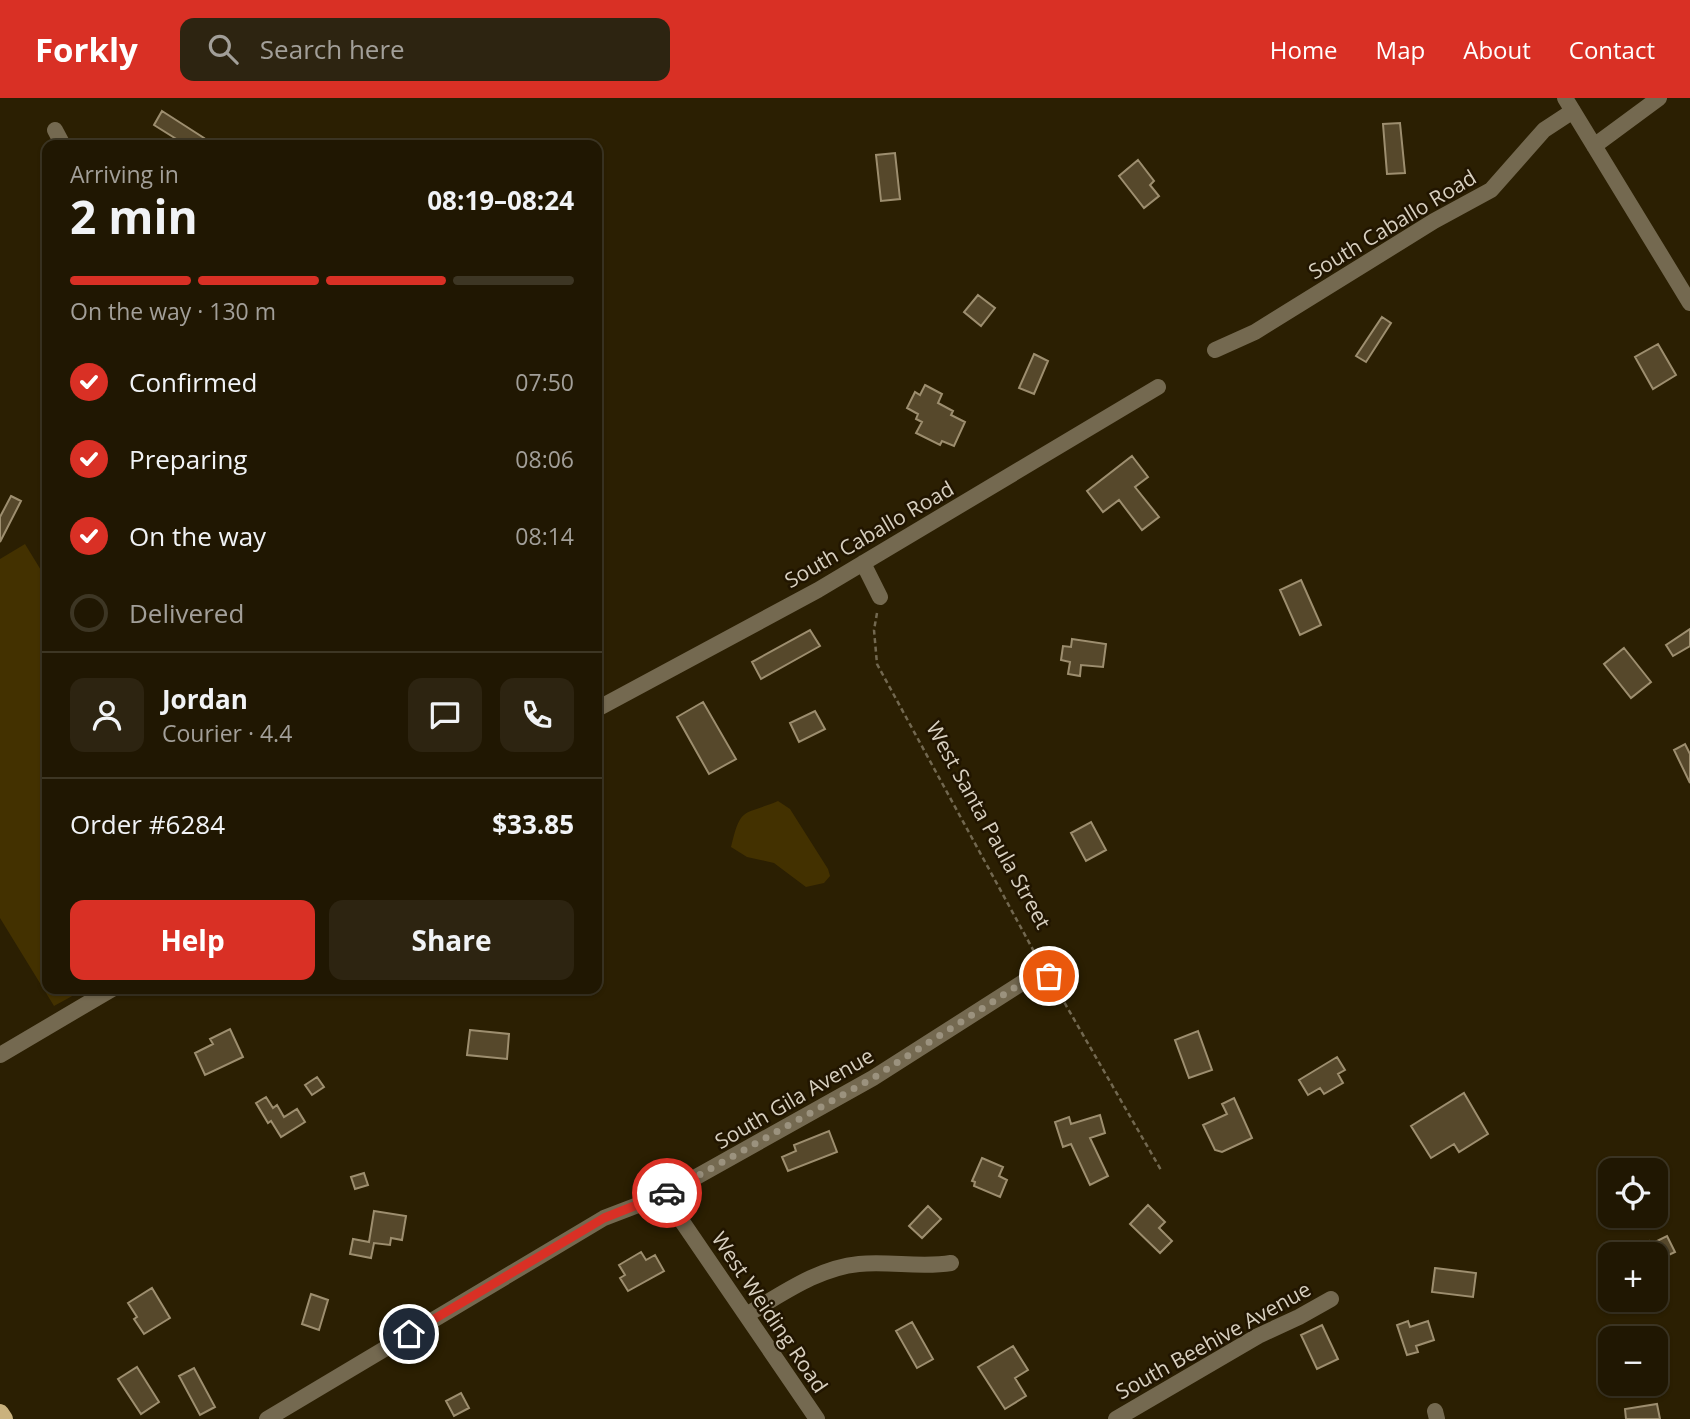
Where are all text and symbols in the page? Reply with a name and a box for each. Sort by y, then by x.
search box [180,18,670,81]
text: Forkly [35,27,138,72]
icon: search [204,30,242,68]
text: Search here [260,31,405,67]
text: Home [1270,33,1338,66]
text: Map [1376,33,1425,66]
text: About [1463,33,1531,66]
text: Contact [1569,33,1655,66]
text: Arriving in [70,158,179,190]
street label: South Caballo Road [1303,163,1481,285]
text: 08:19–08:24 [427,182,574,218]
text: 2 min [70,185,198,247]
text: On the way · 130 m [70,295,276,327]
icon: check [70,363,108,401]
text: Confirmed [129,364,257,400]
text: 07:50 [515,366,574,398]
icon: check [70,440,108,478]
text: Preparing [129,441,247,477]
text: 08:06 [515,443,574,475]
street label: South Caballo Road [779,474,959,594]
icon: check [70,517,108,555]
text: On the way [129,518,266,554]
text: 08:14 [515,520,574,552]
text: Delivered [129,595,244,631]
button: person [70,678,144,752]
button: chat [408,678,482,752]
button: phone [500,678,574,752]
text: Jordan [162,681,248,717]
street label: West Santa Paula Street [920,716,1058,934]
text: Courier · 4.4 [162,717,292,749]
text: Order #6284 [70,806,225,842]
text: $33.85 [492,806,574,842]
button: Help [70,900,315,980]
button: Share [329,900,574,980]
pin [1019,946,1079,1006]
icon: bag [1030,957,1068,995]
street label: South Gila Avenue [710,1041,878,1155]
courier [632,1158,702,1228]
map controls [1598,1158,1668,1396]
button: locate [1598,1158,1668,1228]
icon: car [648,1174,686,1212]
street label: West Weiding Road [706,1226,834,1398]
button: + [1598,1242,1668,1312]
street label: South Beehive Avenue [1110,1275,1316,1405]
pin [379,1304,439,1364]
icon: home [390,1315,428,1353]
button: − [1598,1326,1668,1396]

